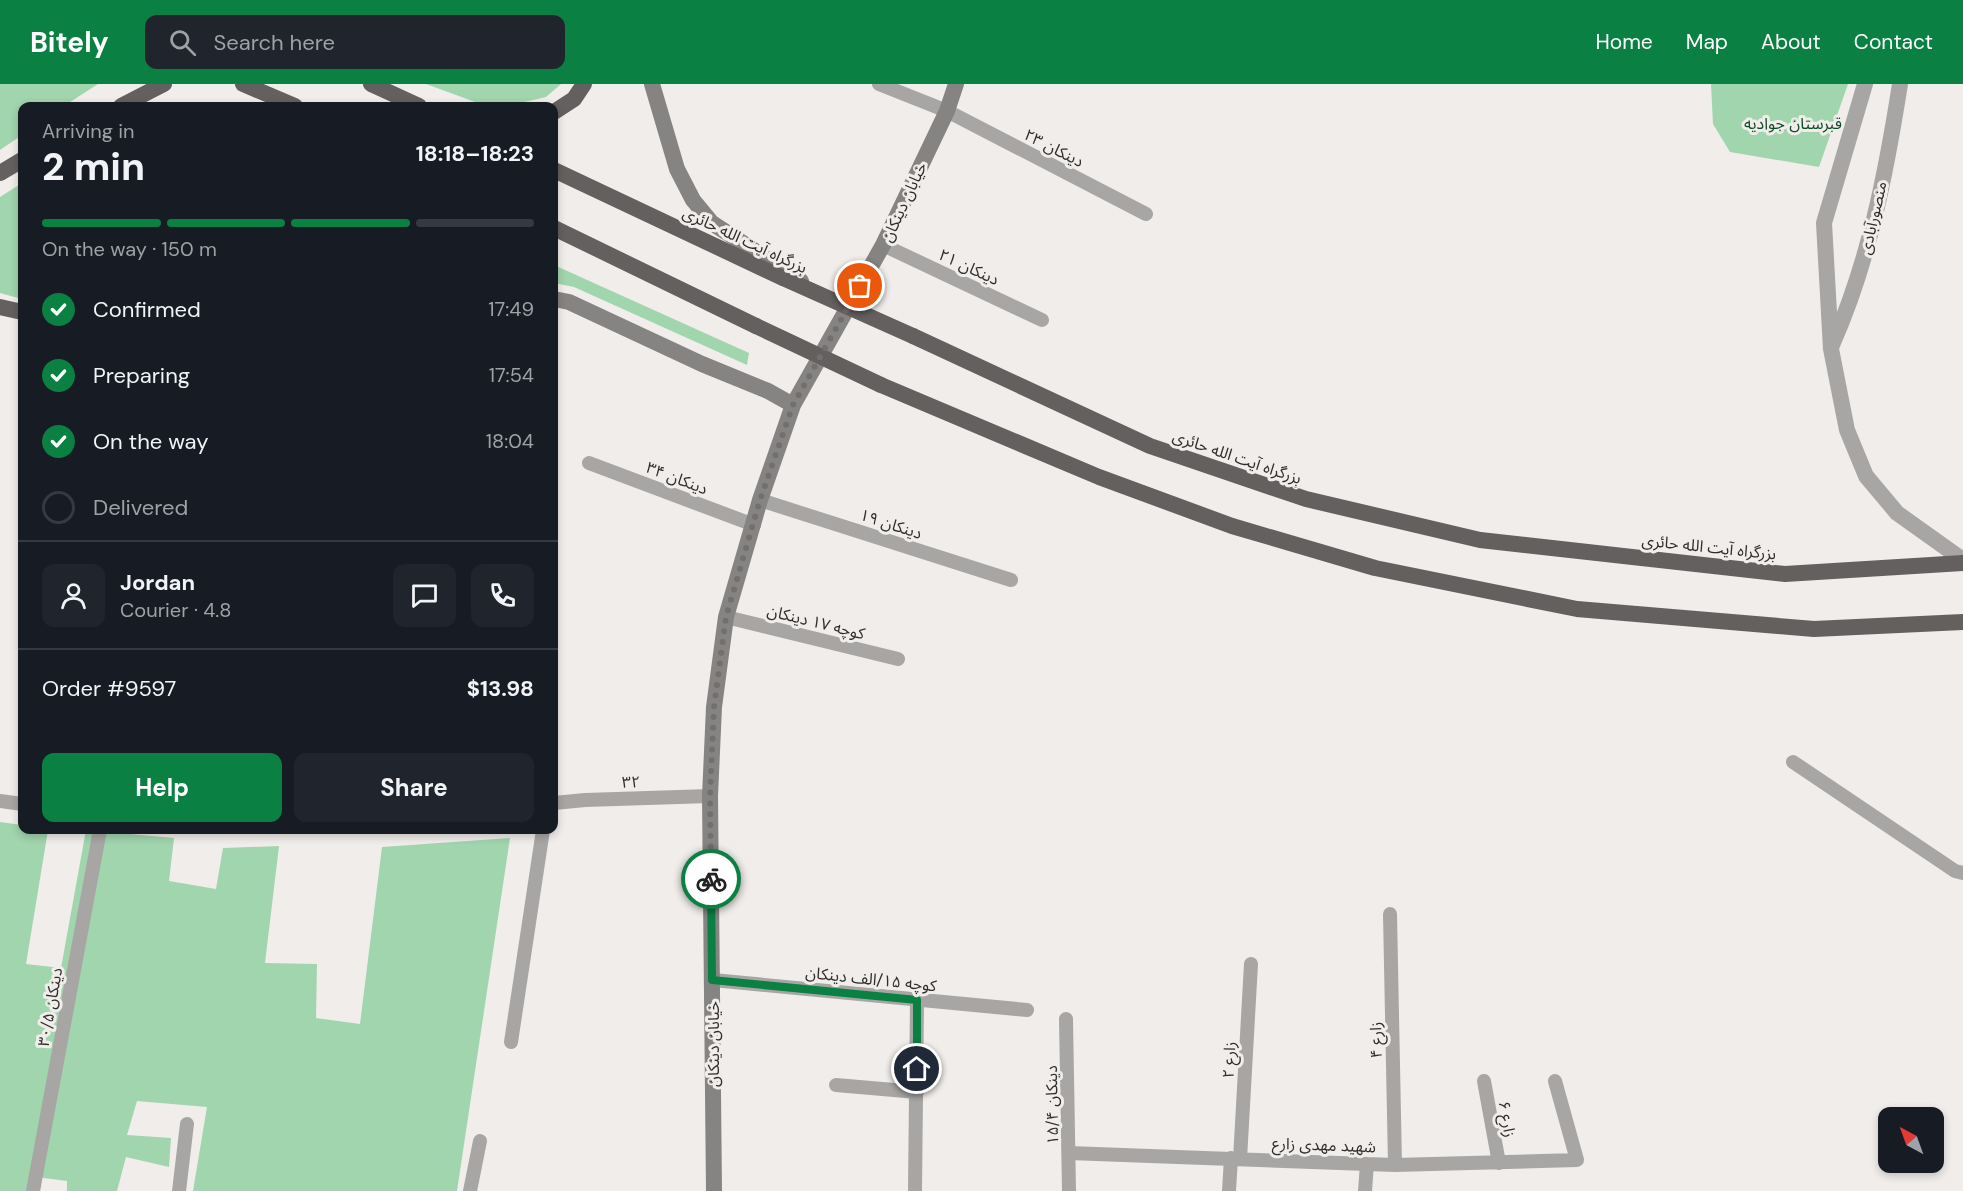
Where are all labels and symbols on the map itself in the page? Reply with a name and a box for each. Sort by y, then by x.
park label: قبرستان جوادیه [1744,113,1842,134]
street label: ۲۳ دینکان [1021,124,1087,172]
street label: خیابان دینکان [876,159,932,245]
street label: منصورآبادی [1854,179,1892,257]
street label: بزرگراه آیت الله حائری [679,202,811,278]
street label: ۲۱ دینکان [935,244,1003,290]
pin [834,260,885,311]
street label: بزرگراه آیت الله حائری [1170,425,1304,489]
street label: ۳۴ دینکان [643,457,711,499]
street label: ۱۹ دینکان [857,504,925,544]
street label: بزرگراه آیت الله حائری [1641,530,1777,564]
street label: کوچه ۱۷ دینکان [765,600,867,644]
street label: ۳۲ [621,771,641,793]
courier [681,849,741,909]
street label: کوچه ۱۵/الف دینکان [804,962,938,996]
street label: ۳۰/۵ دینکان [33,966,67,1048]
street label: خیابان دینکان [703,1001,724,1087]
street label: ۴ زارع [1365,1021,1389,1059]
street label: ۲ زارع [1218,1041,1242,1079]
pin [891,1043,942,1094]
street label: ۱۵/۴ دینکان [1041,1065,1063,1145]
street label: ۶ زارع [1492,1099,1521,1139]
north arrow [1878,1107,1944,1173]
street label: شهید مهدی زارع [1272,1133,1376,1159]

